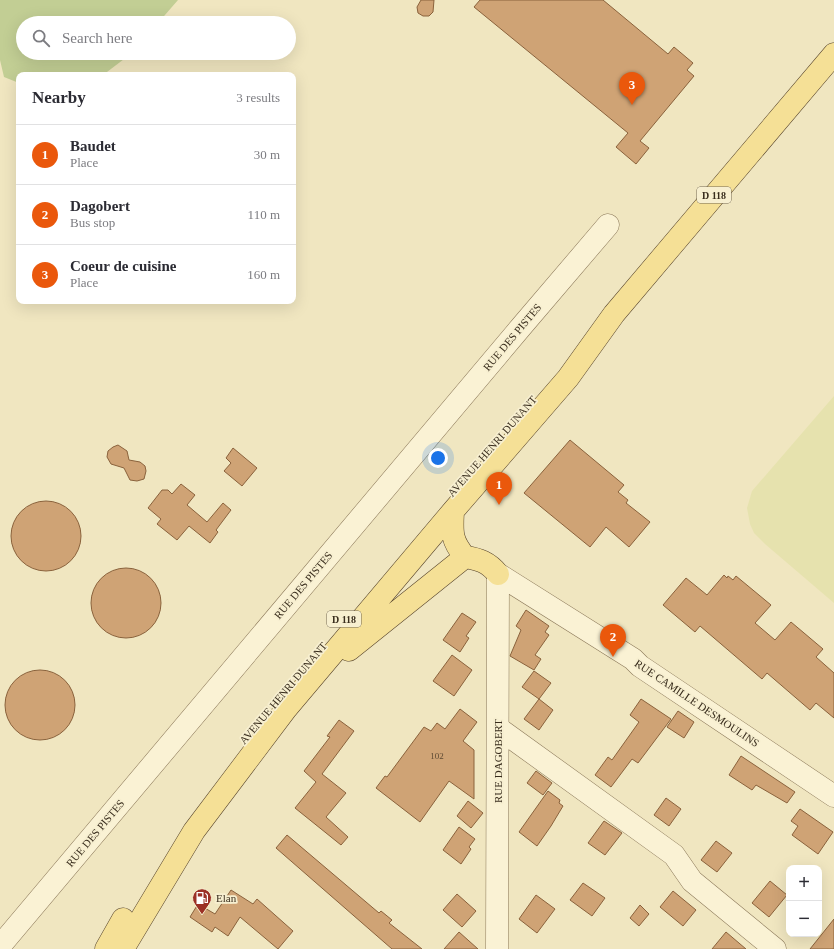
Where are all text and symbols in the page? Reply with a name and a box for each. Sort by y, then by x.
search box [16,16,296,60]
icon: search [30,27,52,49]
text: Search here [62,30,132,46]
pin: 3 [619,72,645,105]
text: Nearby [32,88,86,107]
text: 3 results [236,90,280,105]
text: Baudet [70,138,116,154]
text: 1 [42,147,48,162]
text: 30 m [254,147,280,162]
text: Place [70,155,98,170]
road number: D 118 [697,187,731,203]
text: Dagobert [70,198,130,214]
text: 2 [42,207,48,222]
text: 110 m [248,207,280,222]
text: Bus stop [70,215,115,230]
text: Coeur de cuisine [70,258,176,274]
text: 3 [42,267,48,282]
text: 160 m [247,267,280,282]
text: Place [70,275,98,290]
street label: RUE DES PISTES [480,301,544,373]
street label: AVENUE HENRI DUNANT [445,393,539,499]
your location [428,448,448,468]
pin: 1 [486,472,512,505]
street label: RUE DES PISTES [271,549,335,621]
road number: D 118 [327,611,361,627]
pin: 2 [600,624,626,657]
street label: AVENUE HENRI DUNANT [237,639,329,746]
street label: RUE CAMILLE DESMOULINS [633,657,761,749]
street label: RUE DAGOBERT [492,719,504,803]
house number: 102 [430,751,444,761]
street label: RUE DES PISTES [63,797,127,869]
map controls [786,865,822,937]
button: + [786,865,822,901]
fuel station icon: Elan [191,887,213,915]
place label: Elan [216,892,237,904]
button: − [786,901,822,937]

